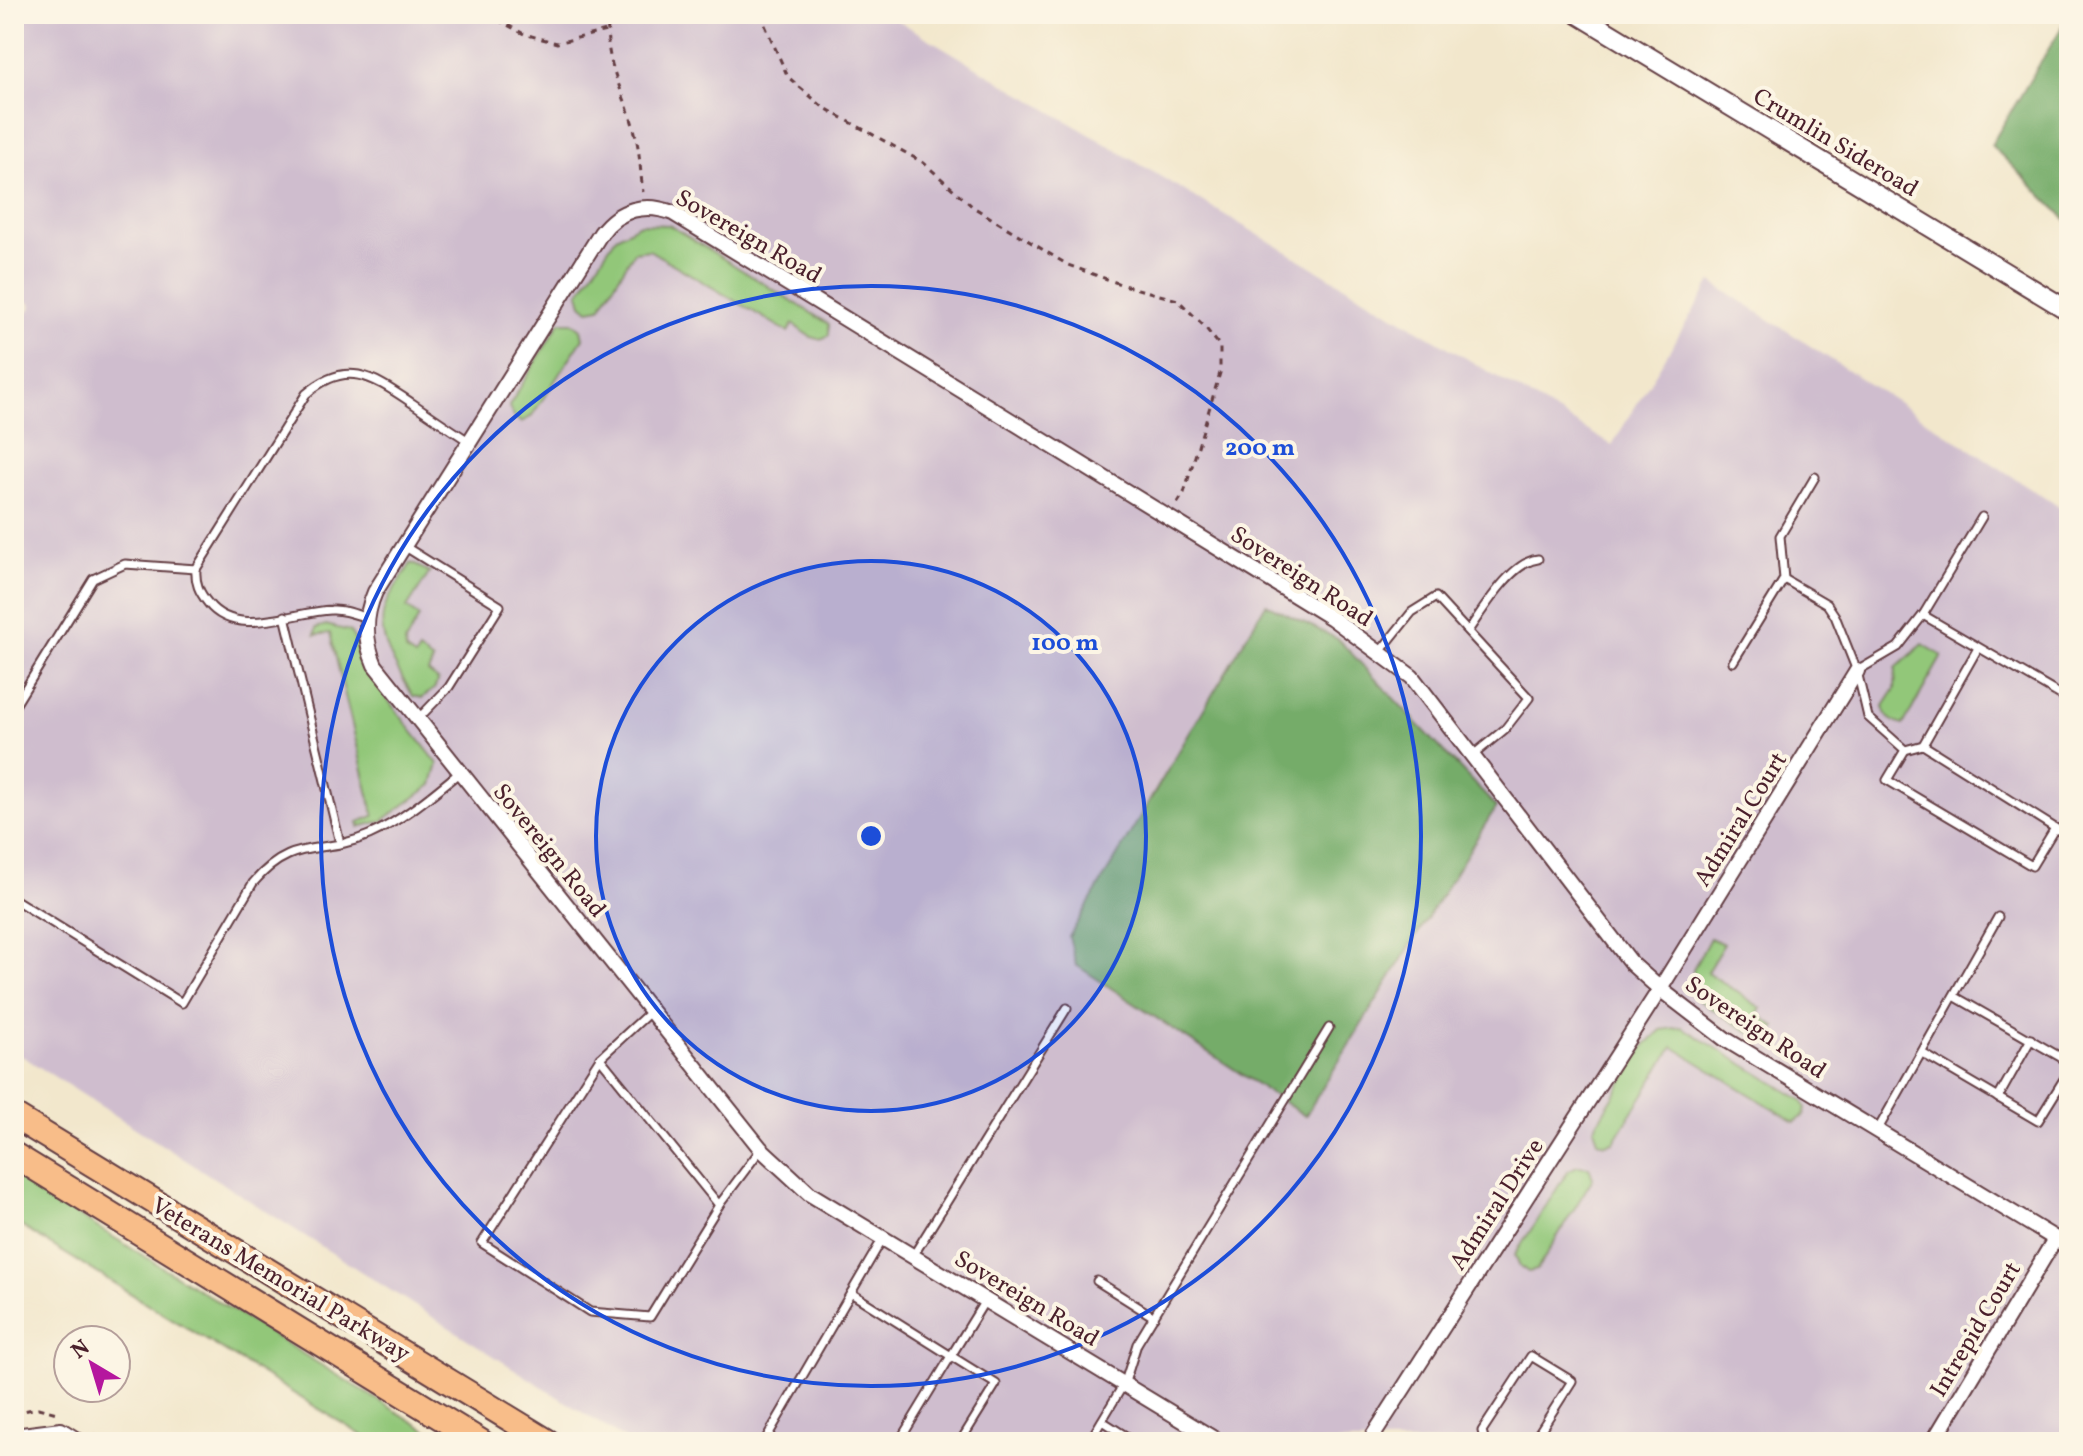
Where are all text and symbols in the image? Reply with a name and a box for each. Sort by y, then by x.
street label: Crumlin Sideroad [1746,81,1924,207]
street label: Sovereign Road [669,182,827,293]
text: 200 m [1225,432,1295,466]
street label: Sovereign Road [1223,519,1379,637]
text: 100 m [1031,627,1099,661]
street label: Admiral Court [1687,746,1797,894]
street label: Sovereign Road [484,777,613,926]
centre of rings [857,822,885,850]
street label: Sovereign Road [1677,969,1832,1089]
street label: Admiral Drive [1442,1133,1553,1278]
street label: Veterans Memorial Parkway [144,1190,416,1372]
street label: Sovereign Road [947,1243,1105,1356]
street label: Intrepid Court [1923,1256,2031,1404]
north arrow [52,1324,132,1404]
text: N [65,1333,97,1367]

